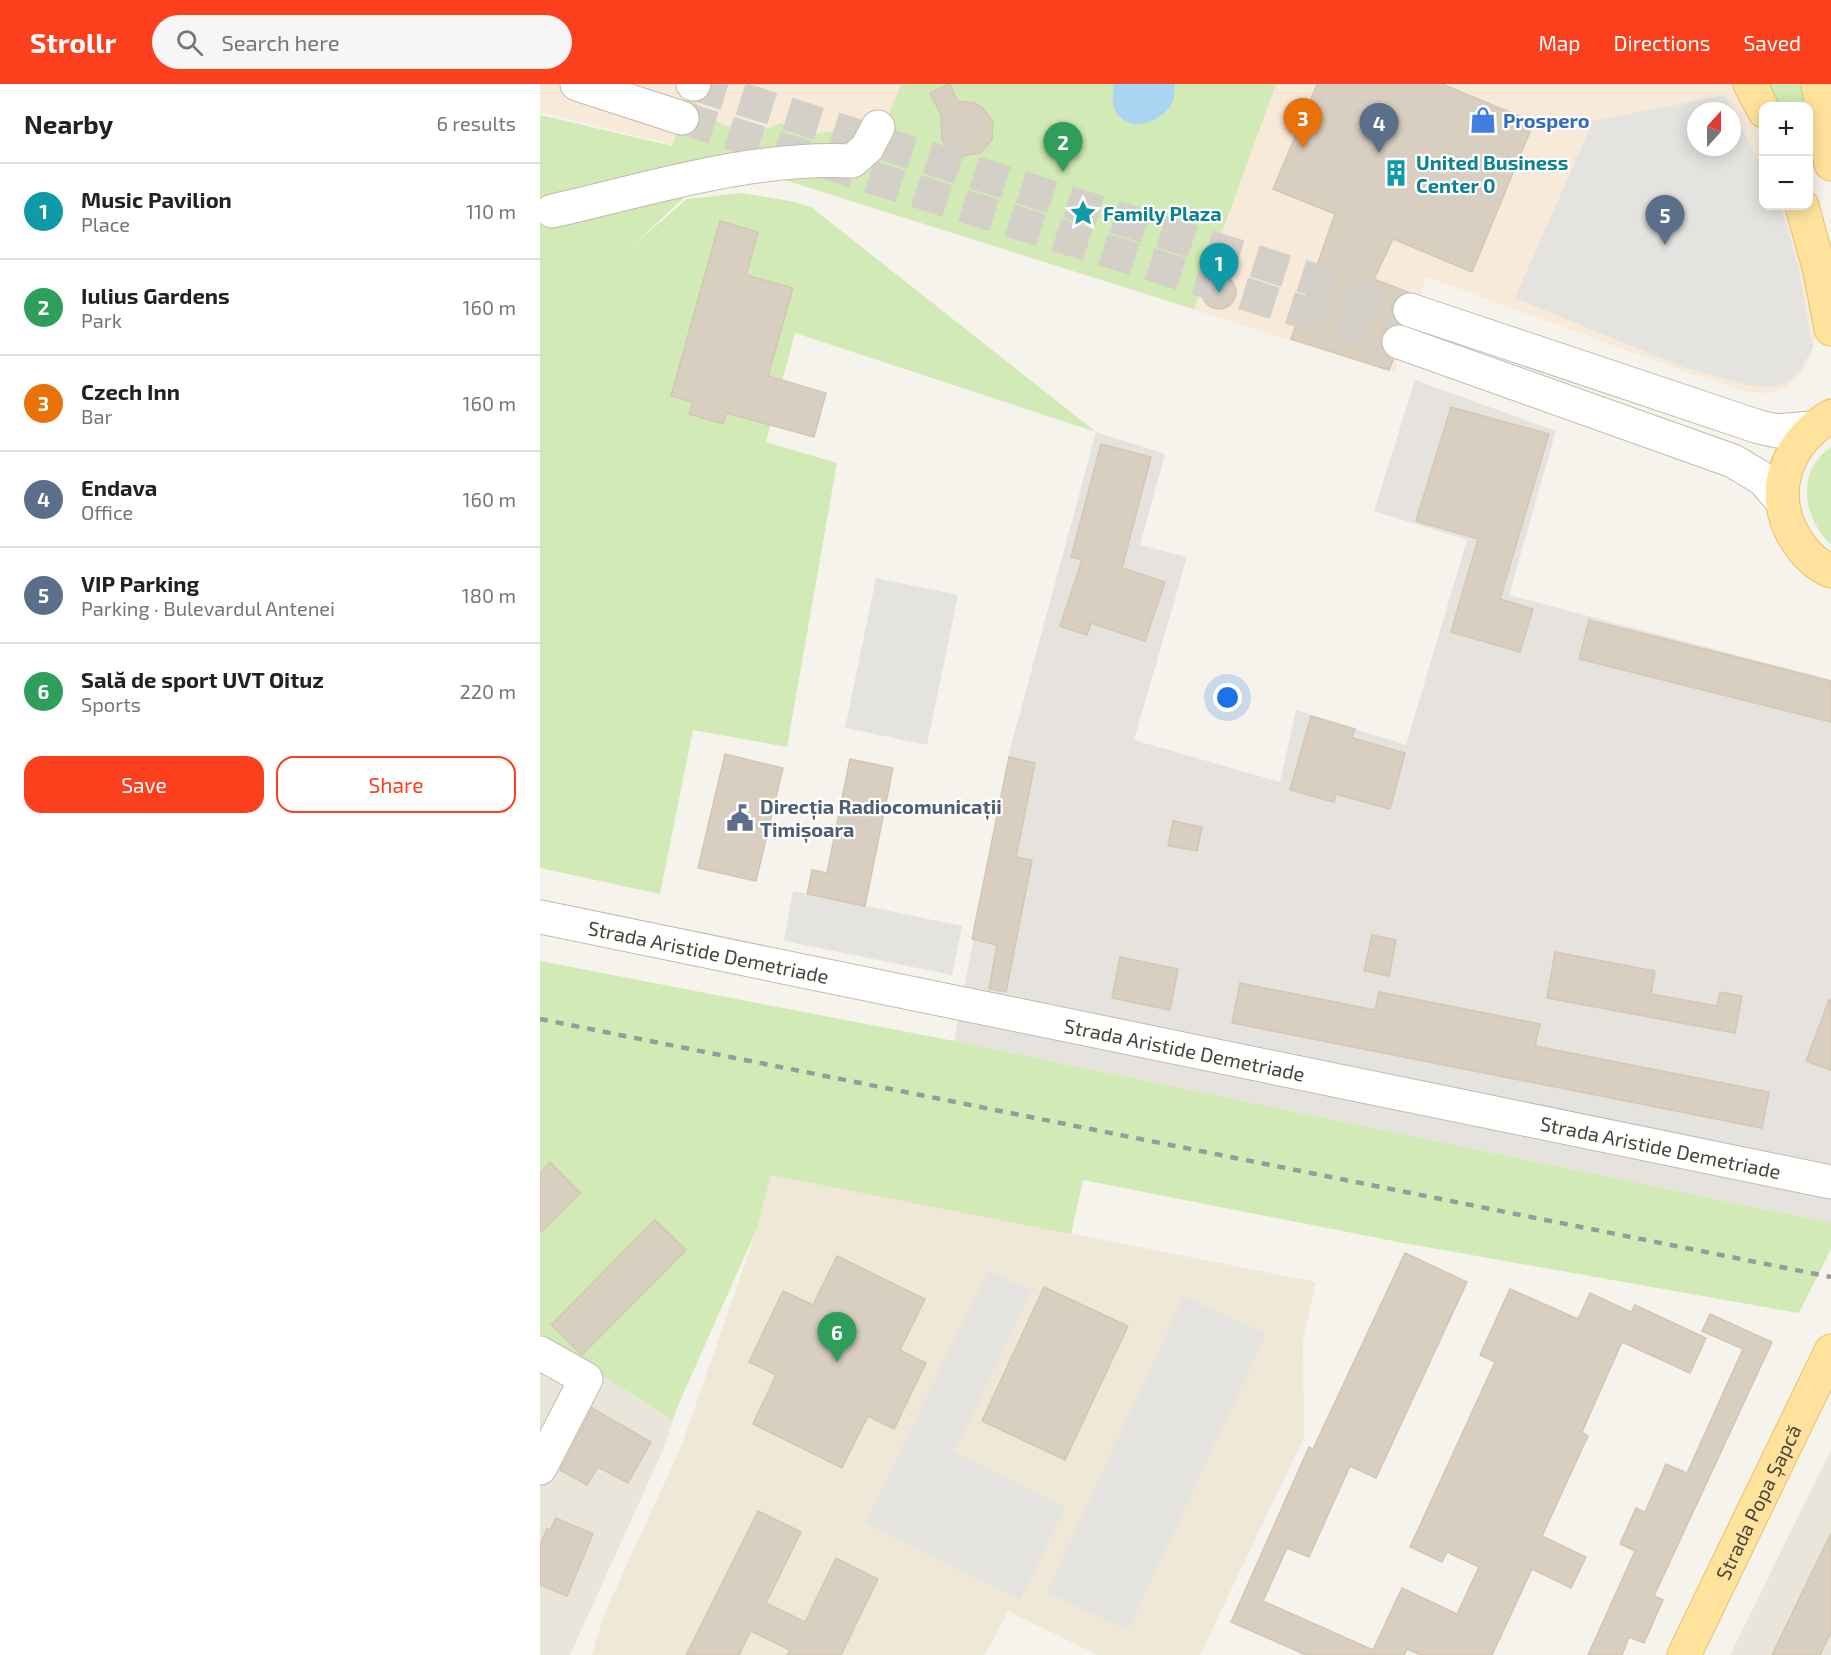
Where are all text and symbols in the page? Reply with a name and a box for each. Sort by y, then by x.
search box [152,15,572,69]
text: Strollr [30,25,116,59]
icon: search [173,26,206,59]
text: Search here [221,29,340,55]
text: Map [1538,30,1581,55]
text: Directions [1614,30,1710,55]
text: Saved [1743,30,1801,55]
pin: 3 [1284,98,1323,148]
north arrow [1687,102,1741,156]
map controls [1759,102,1813,210]
button: + [1759,102,1813,156]
pin: 4 [1360,104,1398,153]
shop icon: Prospero [1468,105,1498,135]
text: Nearby [24,108,113,139]
place label: Prospero [1503,108,1590,132]
text: 6 results [436,111,516,135]
pin: 2 [1044,122,1082,172]
place label: United Business Center 0 [1416,150,1568,197]
button: − [1759,156,1813,210]
building icon: United Business Center 0 [1381,158,1411,188]
text: Music Pavilion [81,186,232,212]
pin: 5 [1646,196,1684,245]
place icon: Family Plaza [1068,198,1098,228]
text: 1 [39,199,48,223]
text: 110 m [466,199,516,223]
place label: Family Plaza [1103,201,1222,226]
text: Place [81,212,130,236]
pin: 1 [1200,244,1238,293]
text: Iulius Gardens [81,282,230,308]
text: 2 [38,295,49,319]
text: 160 m [463,295,516,319]
text: Park [81,308,122,332]
text: Czech Inn [81,378,180,404]
text: 3 [38,391,49,415]
text: 160 m [463,391,516,415]
text: Bar [81,404,112,428]
text: Endava [81,474,157,500]
text: 4 [37,487,50,511]
text: 160 m [463,487,516,511]
text: Office [81,500,133,524]
text: VIP Parking [81,570,199,596]
text: 5 [38,583,49,607]
text: 180 m [462,583,516,607]
text: Parking · Bulevardul Antenei [81,596,335,620]
text: Sală de sport UVT Oituz [81,666,324,692]
text: 6 [38,679,49,703]
text: 220 m [459,679,516,703]
your location [1213,683,1242,712]
text: Sports [81,692,141,716]
button: Save [24,756,264,813]
button: Share [276,756,516,813]
place label: Direcția Radiocomunicații Timișoara [760,794,1002,844]
public building icon: Direcția Radiocomunicații Timișoara [725,803,755,833]
street label: Strada Aristide Demetriade [586,915,831,988]
street label: Strada Aristide Demetriade [1062,1013,1307,1086]
street label: Strada Aristide Demetriade [1538,1111,1783,1183]
pin: 6 [818,1312,856,1362]
street label: Strada Popa Șapcă [1710,1420,1806,1583]

